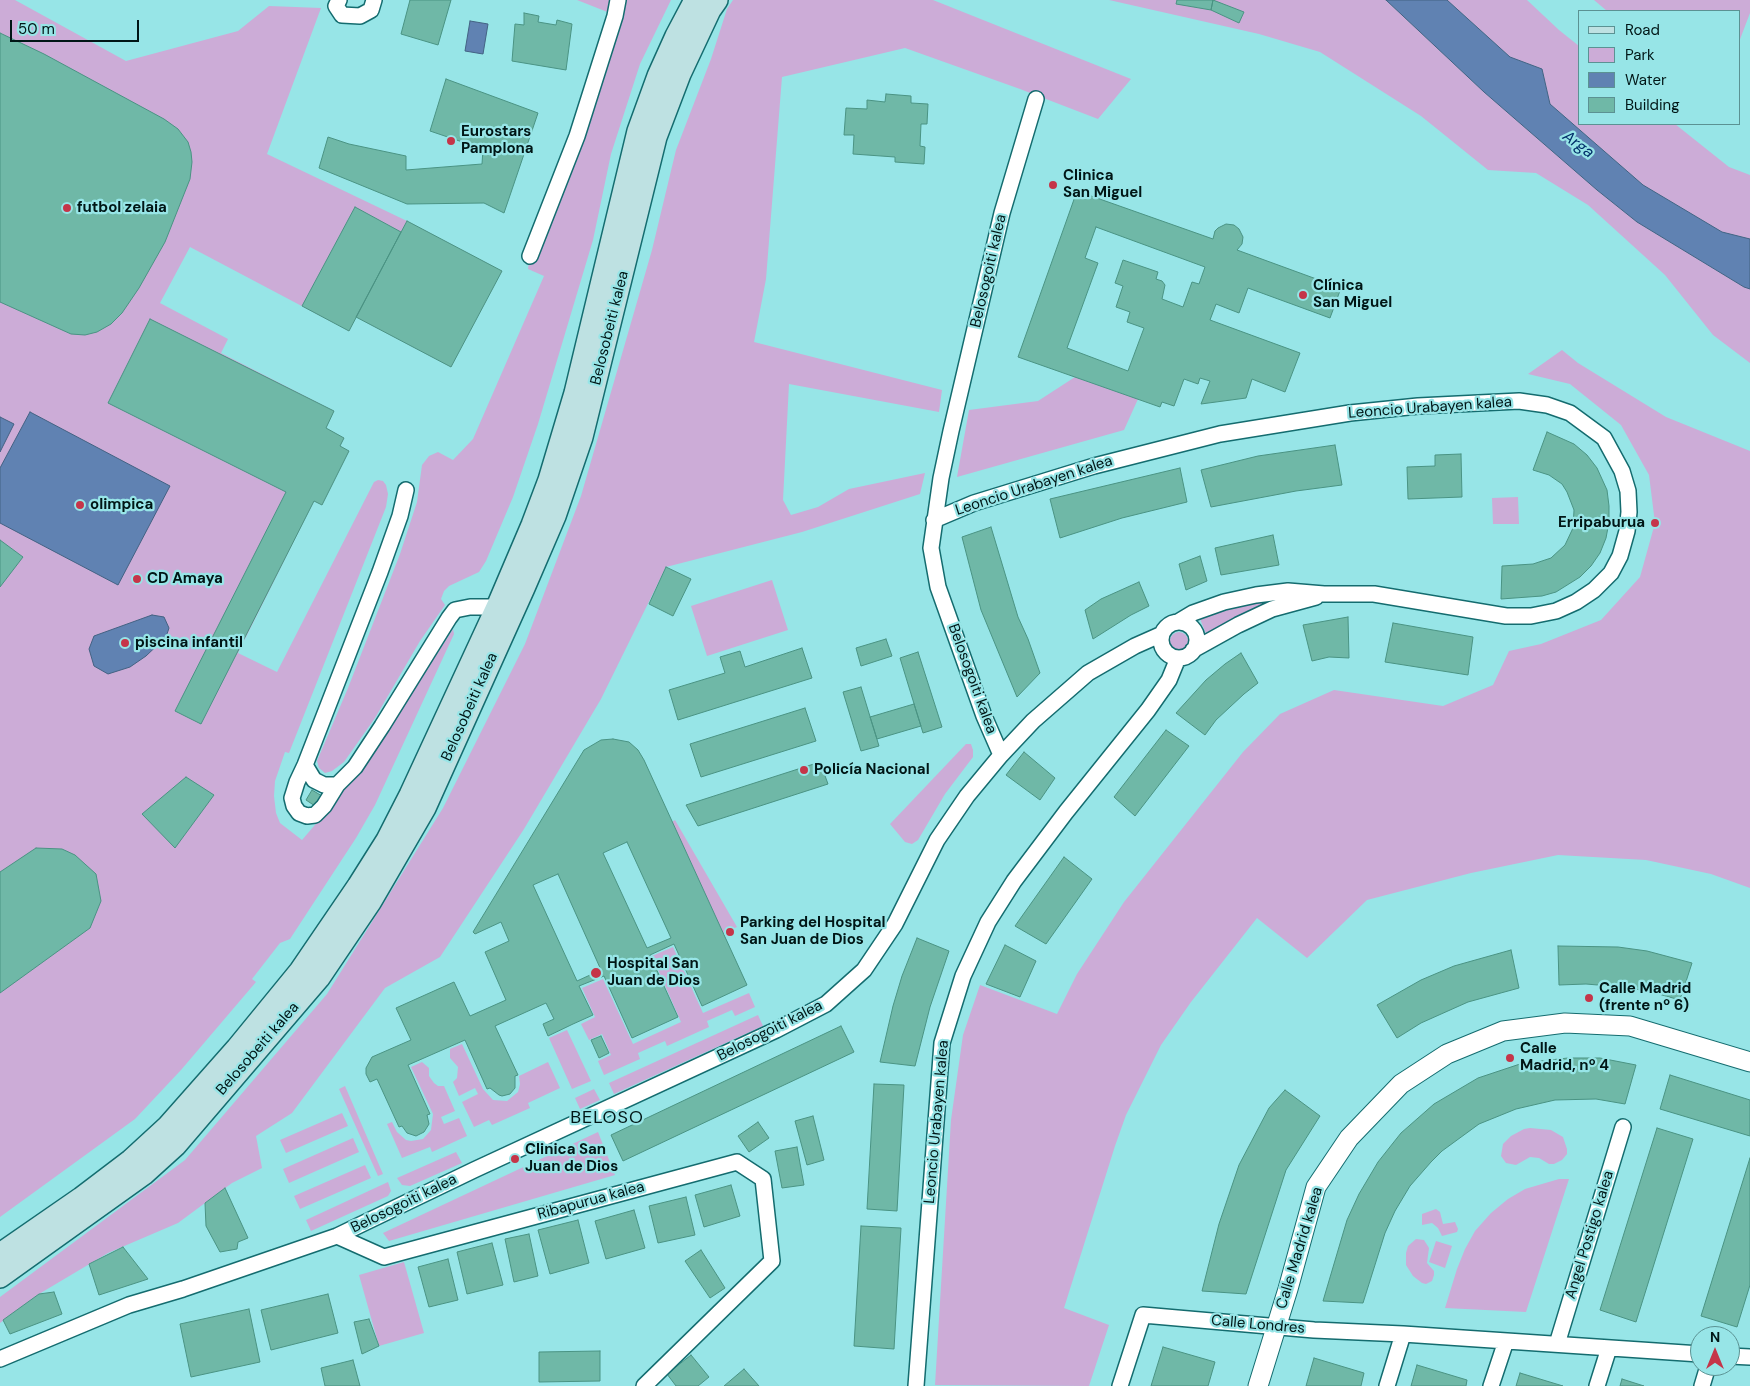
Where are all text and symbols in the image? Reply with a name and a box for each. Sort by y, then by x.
scale bar [12,10,141,42]
legend [1578,10,1740,125]
text: 50 m [18,19,55,39]
text: Road [1625,20,1660,40]
text: Park [1625,45,1655,65]
text: Water [1625,70,1666,90]
text: Building [1625,95,1680,115]
place label: Eurostars Pamplona [461,123,534,158]
water label: Arga [1559,127,1597,163]
marker: Eurostars Pamplona [445,135,457,147]
place label: Clinica San Miguel [1063,167,1142,202]
marker: Clinica San Miguel [1047,179,1059,191]
place label: futbol zelaia [77,199,167,217]
marker: futbol zelaia [61,202,73,214]
street label: Belosogoiti kalea [967,213,1011,329]
street label: Belosobeiti kalea [587,269,633,387]
place label: Clínica San Miguel [1313,277,1392,312]
marker: Clínica San Miguel [1297,289,1309,301]
street label: Leoncio Urabayen kalea [1348,393,1512,423]
street label: Leoncio Urabayen kalea [953,452,1115,520]
place label: olimpica [90,496,153,514]
marker: olimpica [74,499,86,511]
place label: Erripaburua [1558,514,1645,532]
marker: Erripaburua [1649,517,1661,529]
place label: CD Amaya [147,570,223,588]
marker: CD Amaya [131,573,143,585]
street label: Belosogoiti kalea [944,622,1000,736]
place label: piscina infantil [135,634,243,652]
marker: piscina infantil [119,637,131,649]
street label: Belosobeiti kalea [438,650,502,764]
place label: Policía Nacional [814,761,930,779]
marker: Policía Nacional [798,764,810,776]
place label: Parking del Hospital San Juan de Dios [740,914,886,949]
marker: Parking del Hospital San Juan de Dios [724,926,736,938]
place label: Hospital San Juan de Dios [607,955,700,990]
marker: Hospital San Juan de Dios [589,966,603,980]
place label: Calle Madrid (frente nº 6) [1599,980,1691,1015]
marker: Calle Madrid (frente nº 6) [1583,992,1595,1004]
street label: Belosogoiti kalea [714,997,826,1065]
street label: Belosobeiti kalea [213,999,303,1099]
street label: Leoncio Urabayen kalea [921,1040,953,1204]
place label: Calle Madrid, nº 4 [1520,1040,1609,1075]
marker: Calle Madrid, nº 4 [1504,1052,1516,1064]
district label: BELOSO [569,1107,645,1129]
place label: Clinica San Juan de Dios [525,1141,618,1176]
marker: Clinica San Juan de Dios [509,1153,521,1165]
street label: Angel Postigo kalea [1562,1169,1618,1301]
street label: Belosogoiti kalea [348,1171,460,1237]
street label: Ribapurua kalea [536,1178,646,1224]
street label: Calle Madrid kalea [1273,1185,1327,1311]
street label: Calle Londres [1210,1312,1306,1338]
north arrow [1690,1326,1740,1376]
text: N [1710,1328,1720,1346]

